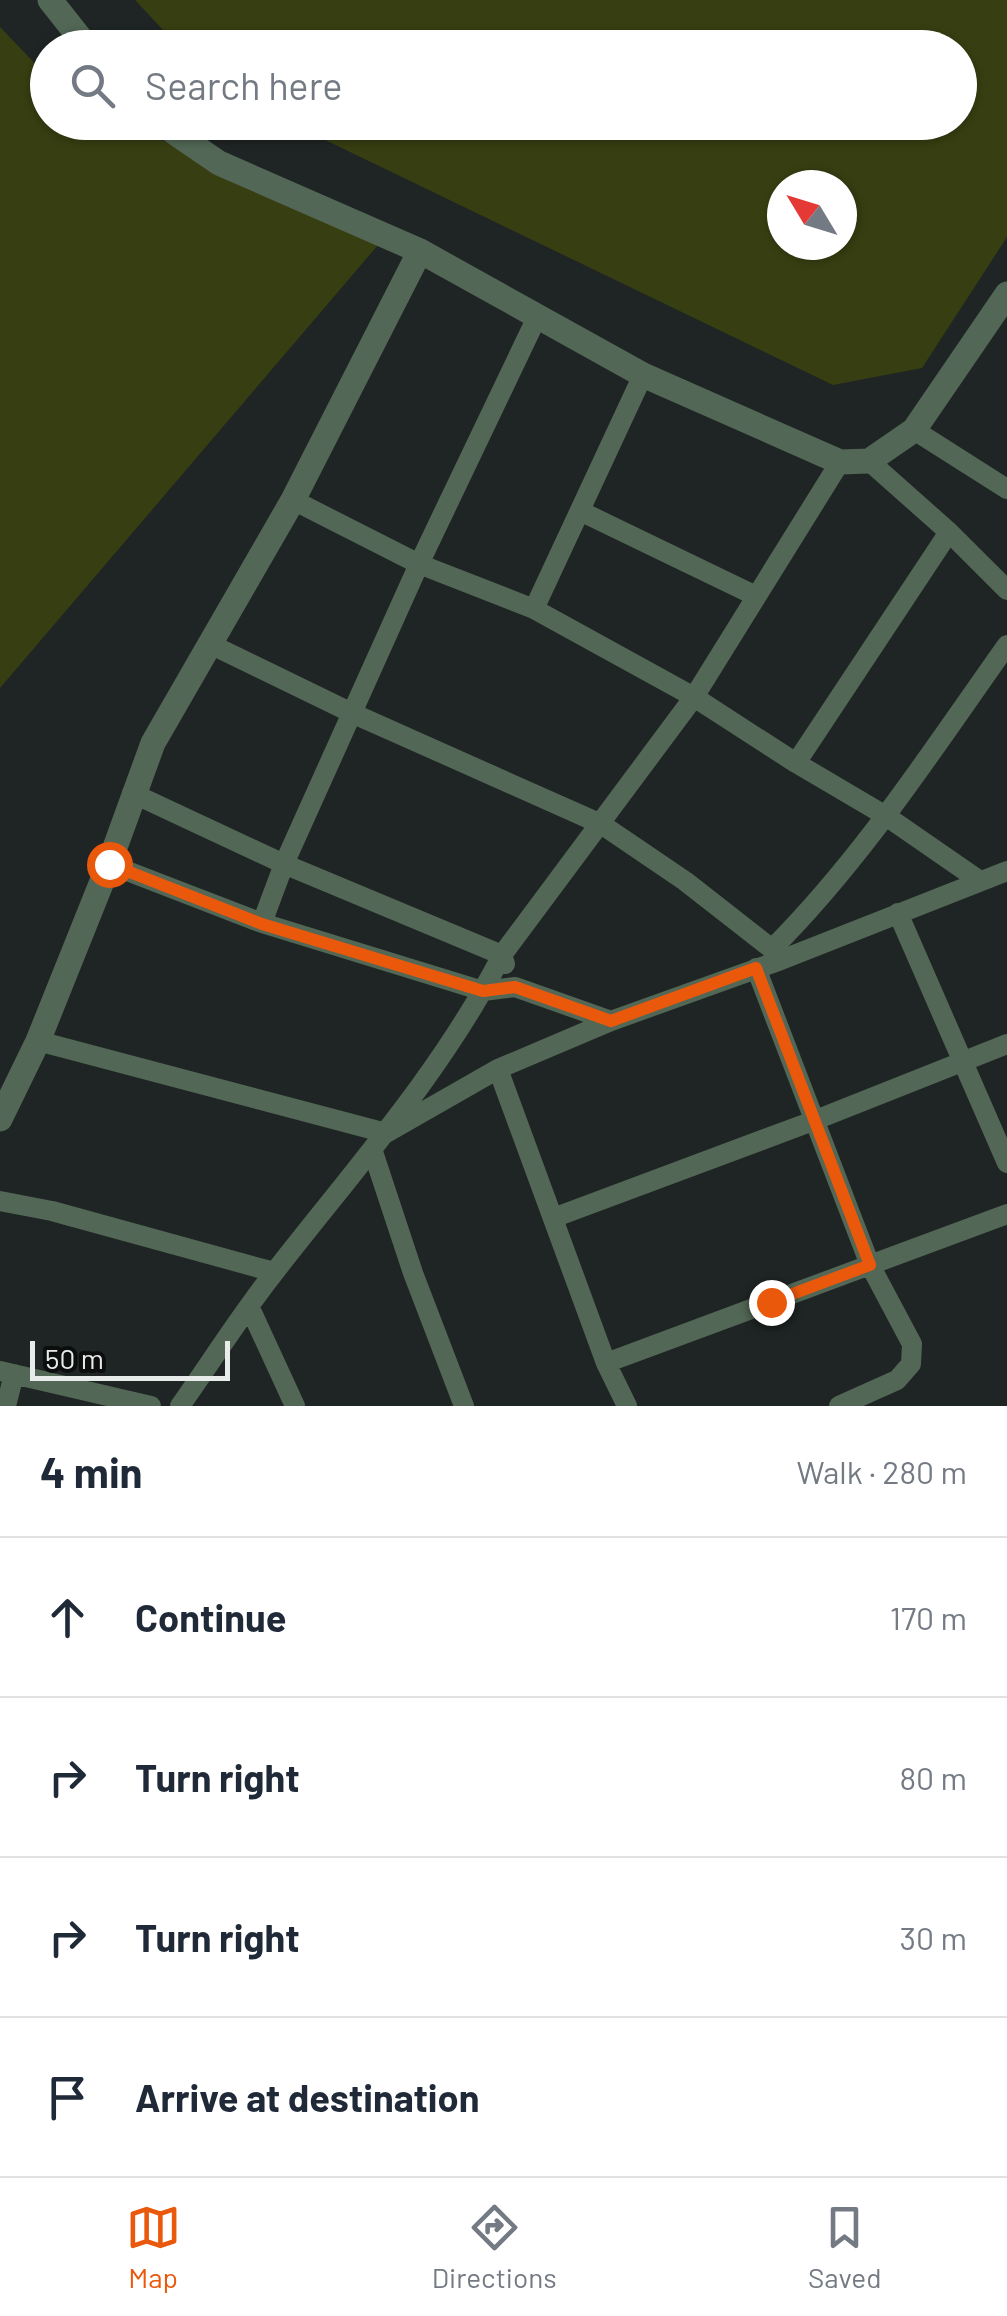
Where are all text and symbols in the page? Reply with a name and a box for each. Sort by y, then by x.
search box [30,30,977,140]
icon: search [65,58,120,113]
text: Search here [145,62,343,108]
north arrow [767,170,857,260]
route start [87,842,133,888]
route end [749,1280,795,1326]
scale bar [30,1336,230,1380]
text: 50 m [45,1341,104,1375]
text: 4 min [40,1446,143,1496]
text: Walk · 280 m [796,1452,967,1490]
icon: ahead [40,1590,95,1645]
text: Continue [135,1594,286,1640]
text: 170 m [890,1598,967,1636]
icon: right [40,1750,95,1805]
text: Turn right [135,1754,300,1800]
text: 80 m [899,1758,967,1796]
icon: right [40,1910,95,1965]
text: Turn right [135,1914,300,1960]
text: 30 m [900,1918,967,1956]
icon: arrive [40,2070,95,2125]
text: Arrive at destination [135,2074,480,2120]
tab: Map [126,2200,181,2294]
tab: Directions [432,2200,557,2294]
tab: Saved [808,2200,881,2294]

